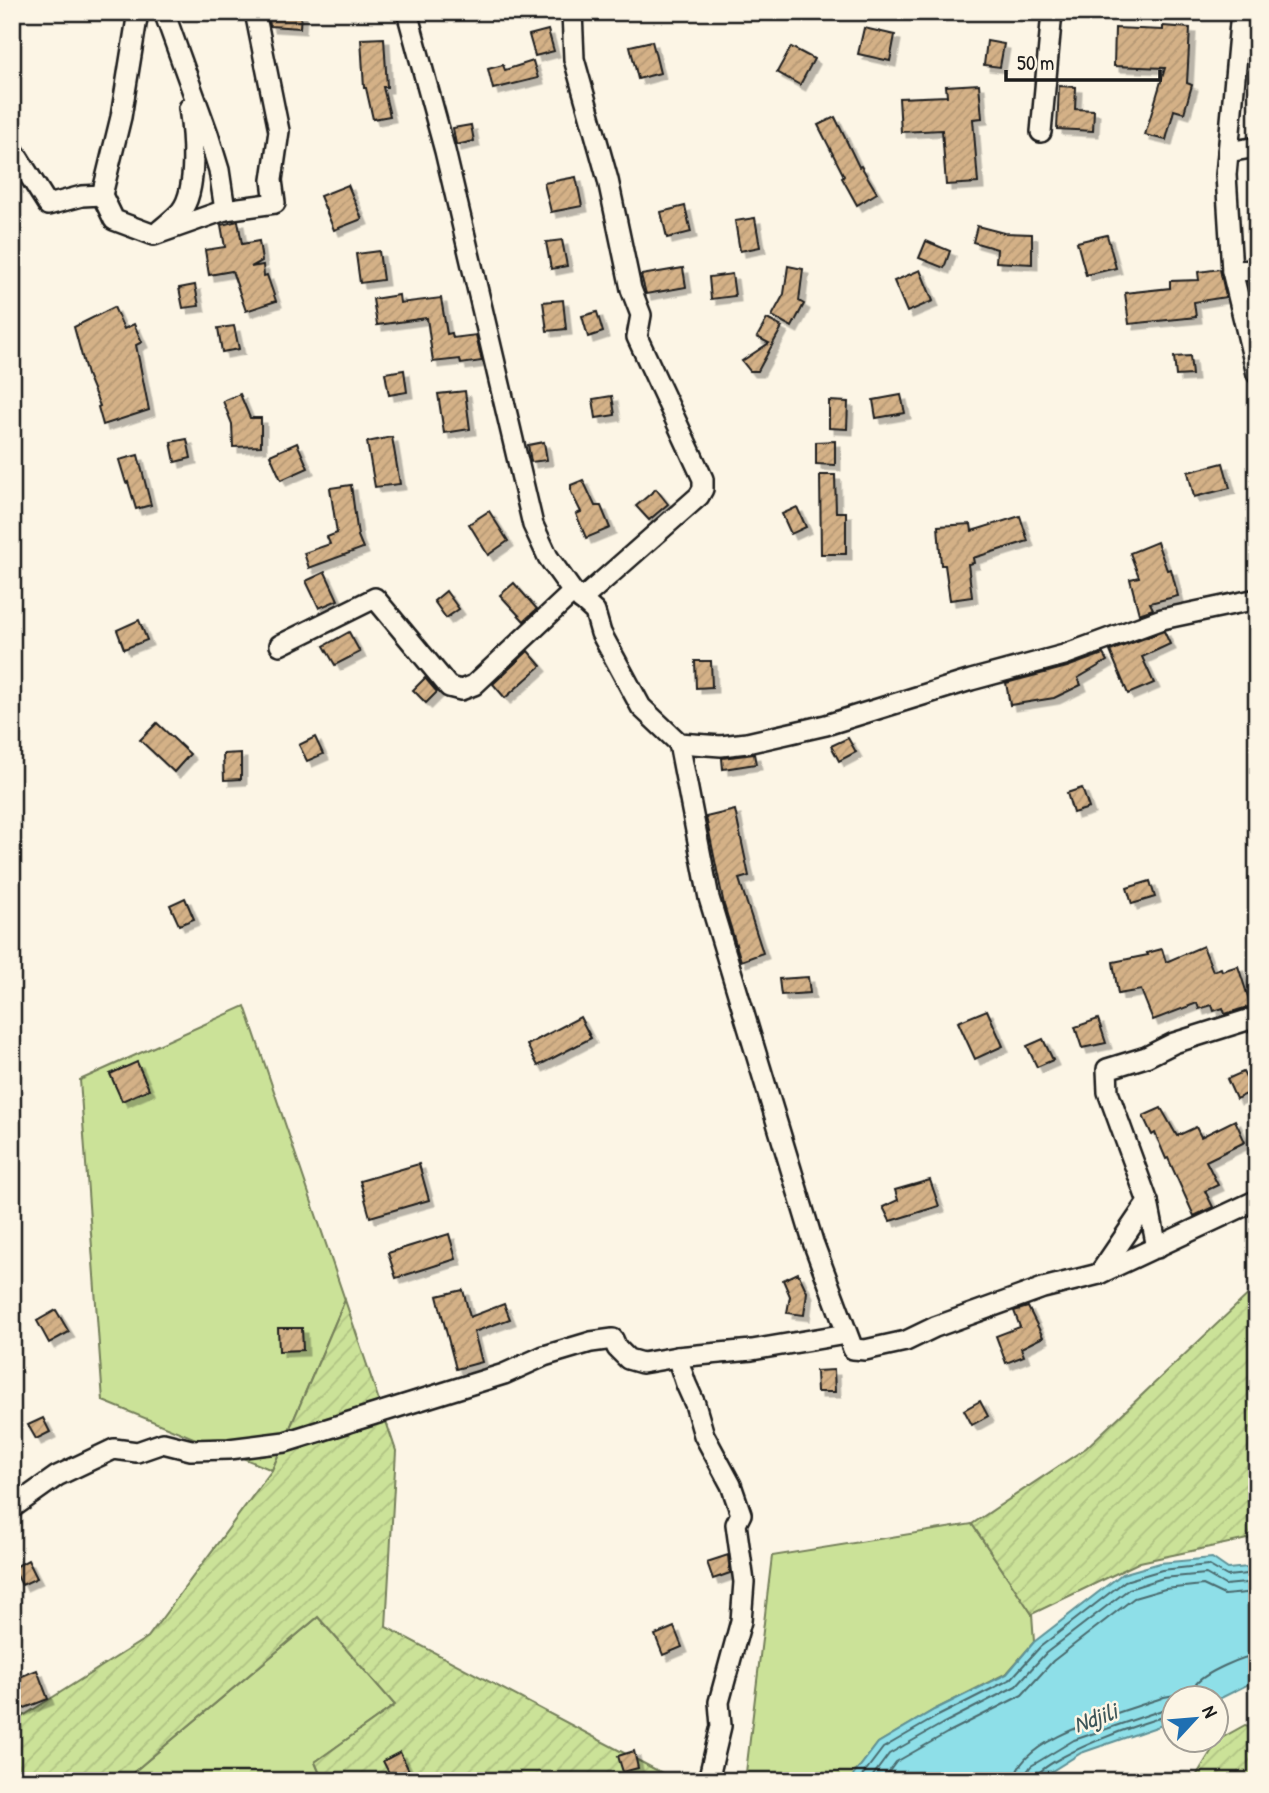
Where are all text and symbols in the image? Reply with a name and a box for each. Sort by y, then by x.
scale bar [1006,38,1160,82]
text: 50 m [1017,48,1054,77]
north arrow [1160,1685,1230,1755]
water label: Ndjili [1068,1693,1124,1740]
text: N [1196,1701,1224,1722]

